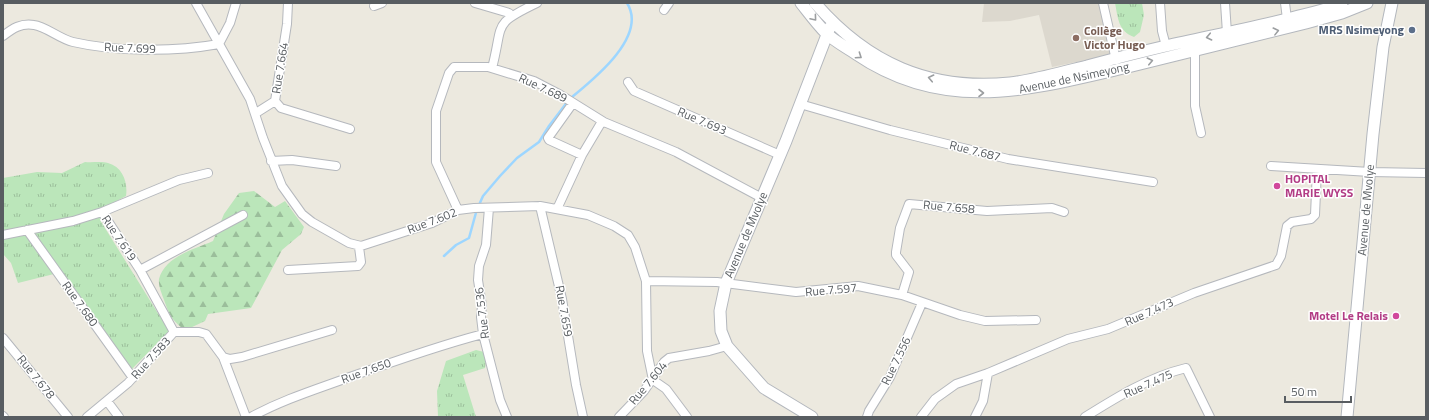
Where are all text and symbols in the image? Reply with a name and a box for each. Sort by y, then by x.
one-way arrow [809,13,816,21]
place label: MRS Nsimeyong [1319,20,1405,39]
place label: Collège Victor Hugo [1084,21,1145,54]
marker: MRS Nsimeyong [1407,25,1417,35]
one-way arrow [1273,27,1280,36]
one-way arrow [1206,32,1213,40]
marker: Collège Victor Hugo [1071,33,1081,43]
street label: Rue 7.699 [104,37,157,58]
street label: Rue 7.664 [266,41,293,95]
one-way arrow [854,51,861,58]
street label: Avenue de Nsimeyong [1017,57,1131,98]
one-way arrow [1147,58,1153,66]
street label: Rue 7.689 [516,68,571,107]
one-way arrow [928,74,934,82]
one-way arrow [978,89,984,97]
street label: Rue 7.693 [675,102,730,139]
street label: Rue 7.687 [948,135,1003,166]
street label: Avenue de Mvolye [1352,163,1379,257]
place label: HOPITAL MARIE WYSS [1285,169,1354,202]
marker: HOPITAL MARIE WYSS [1272,181,1282,191]
street label: Avenue de Mvolye [719,189,772,281]
street label: Rue 7.658 [922,195,976,218]
street label: Rue 7.602 [404,202,459,239]
street label: Rue 7.619 [97,211,142,265]
street label: Rue 7.680 [57,277,104,331]
street label: Rue 7.597 [804,278,858,301]
street label: Rue 7.659 [551,284,578,338]
street label: Rue 7.536 [469,286,494,340]
street label: Rue 7.473 [1121,292,1176,331]
place label: Motel Le Relais [1309,306,1388,325]
marker: Motel Le Relais [1391,311,1401,321]
street label: Rue 7.583 [126,332,175,383]
street label: Rue 7.556 [876,333,916,388]
street label: Rue 7.678 [13,351,60,403]
street label: Rue 7.650 [338,353,394,388]
street label: Rue 7.604 [624,356,672,409]
street label: Rue 7.475 [1120,364,1176,403]
scale bar [1285,378,1351,404]
text: 50 m [1291,382,1317,401]

